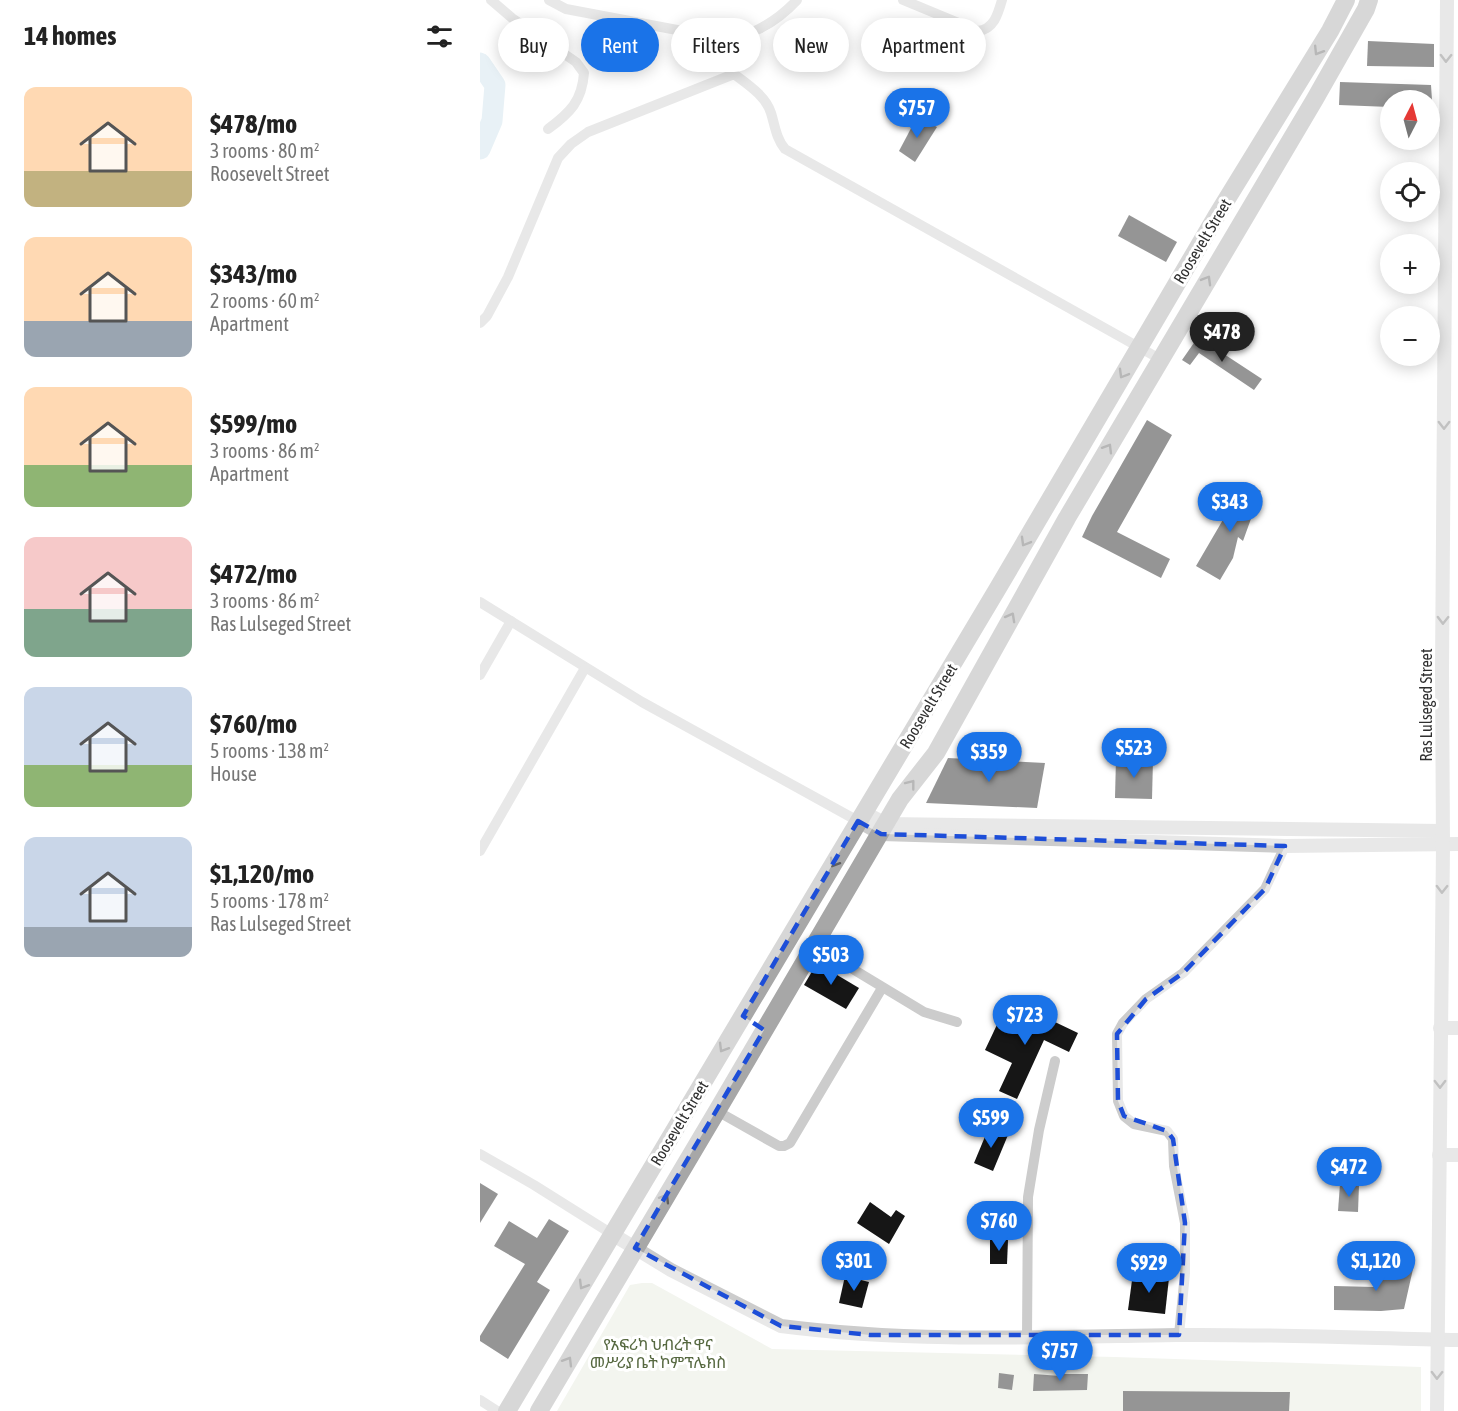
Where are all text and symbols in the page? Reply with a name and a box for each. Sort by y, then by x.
chip: Buy [498,18,569,72]
chip: Rent [581,18,659,72]
chip: Filters [671,18,761,72]
chip: New [773,18,849,72]
chip: Apartment [861,18,986,72]
icon: filters [423,20,456,53]
text: 14 homes [24,21,117,51]
one-way arrow [1313,45,1325,55]
one-way arrow [1440,54,1452,63]
pin: $757 [881,88,953,139]
north arrow [1380,90,1440,150]
map controls [1380,90,1440,366]
text: $757 [899,96,935,119]
text: $478/mo [210,109,297,139]
icon: home [72,111,144,183]
text: 3 rooms · 80 m² [210,139,320,162]
text: Roosevelt Street [210,162,330,185]
button: locate [1380,162,1440,222]
street label: Roosevelt Street [1170,195,1235,287]
button: + [1380,234,1440,294]
text: $343/mo [210,259,297,289]
icon: home [72,261,144,333]
one-way arrow [1200,276,1211,286]
text: 2 rooms · 60 m² [210,289,320,312]
button: − [1380,306,1440,366]
text: Apartment [210,312,289,335]
pin: $478 [1186,312,1258,363]
text: $478 [1204,320,1240,343]
one-way arrow [1119,368,1131,378]
text: $599/mo [210,409,297,439]
icon: home [72,411,144,483]
one-way arrow [1438,420,1450,429]
text: 3 rooms · 86 m² [210,439,320,462]
one-way arrow [1100,444,1112,454]
text: Apartment [210,462,289,485]
pin: $343 [1194,482,1266,533]
text: $343 [1212,490,1248,513]
one-way arrow [1021,536,1032,546]
text: $472/mo [210,559,297,589]
icon: home [72,561,144,633]
text: 3 rooms · 86 m² [210,589,320,612]
text: Ras Lulseged Street [210,612,351,635]
one-way arrow [1003,613,1015,623]
one-way arrow [1436,615,1449,624]
street label: Ras Lulseged Street [1417,648,1436,761]
street label: Roosevelt Street [896,660,961,752]
text: $760/mo [210,709,297,739]
icon: home [72,711,144,783]
pin: $523 [1098,728,1170,779]
pin: $359 [953,732,1025,783]
text: $523 [1116,736,1152,759]
text: 5 rooms · 138 m² [210,739,329,762]
text: $359 [971,740,1007,763]
text: House [210,762,257,785]
one-way arrow [904,780,915,791]
one-way arrow [830,857,842,867]
text: $1,120/mo [210,859,314,889]
icon: home [72,861,144,933]
one-way arrow [1436,885,1448,894]
text: 5 rooms · 178 m² [210,889,329,912]
text: Ras Lulseged Street [210,912,351,935]
pin: $503 [795,935,867,986]
text: $503 [813,943,849,966]
pin: $723 [989,995,1061,1046]
text: $723 [1007,1003,1043,1026]
one-way arrow [719,1042,731,1052]
street label: Roosevelt Street [647,1077,712,1169]
one-way arrow [1433,1080,1446,1089]
pin: $599 [955,1098,1027,1149]
text: $599 [973,1106,1009,1129]
pin: $472 [1313,1147,1385,1198]
text: $472 [1331,1155,1367,1178]
one-way arrow [658,1194,670,1204]
pin: $760 [963,1201,1035,1252]
text: $760 [981,1209,1017,1232]
pin: $301 [818,1241,890,1292]
pin: $1,120 [1327,1241,1425,1292]
pin: $929 [1113,1243,1185,1294]
text: $301 [836,1249,872,1272]
text: $1,120 [1351,1249,1401,1272]
text: $929 [1131,1251,1167,1274]
one-way arrow [578,1279,590,1289]
pin: $757 [1024,1331,1096,1382]
park label: የአፍሪካ ህብረት ዋና መሥሪያ ቤት ኮምፕሌክስ [590,1335,726,1371]
text: $757 [1042,1339,1078,1362]
one-way arrow [561,1357,573,1367]
one-way arrow [1431,1371,1444,1380]

